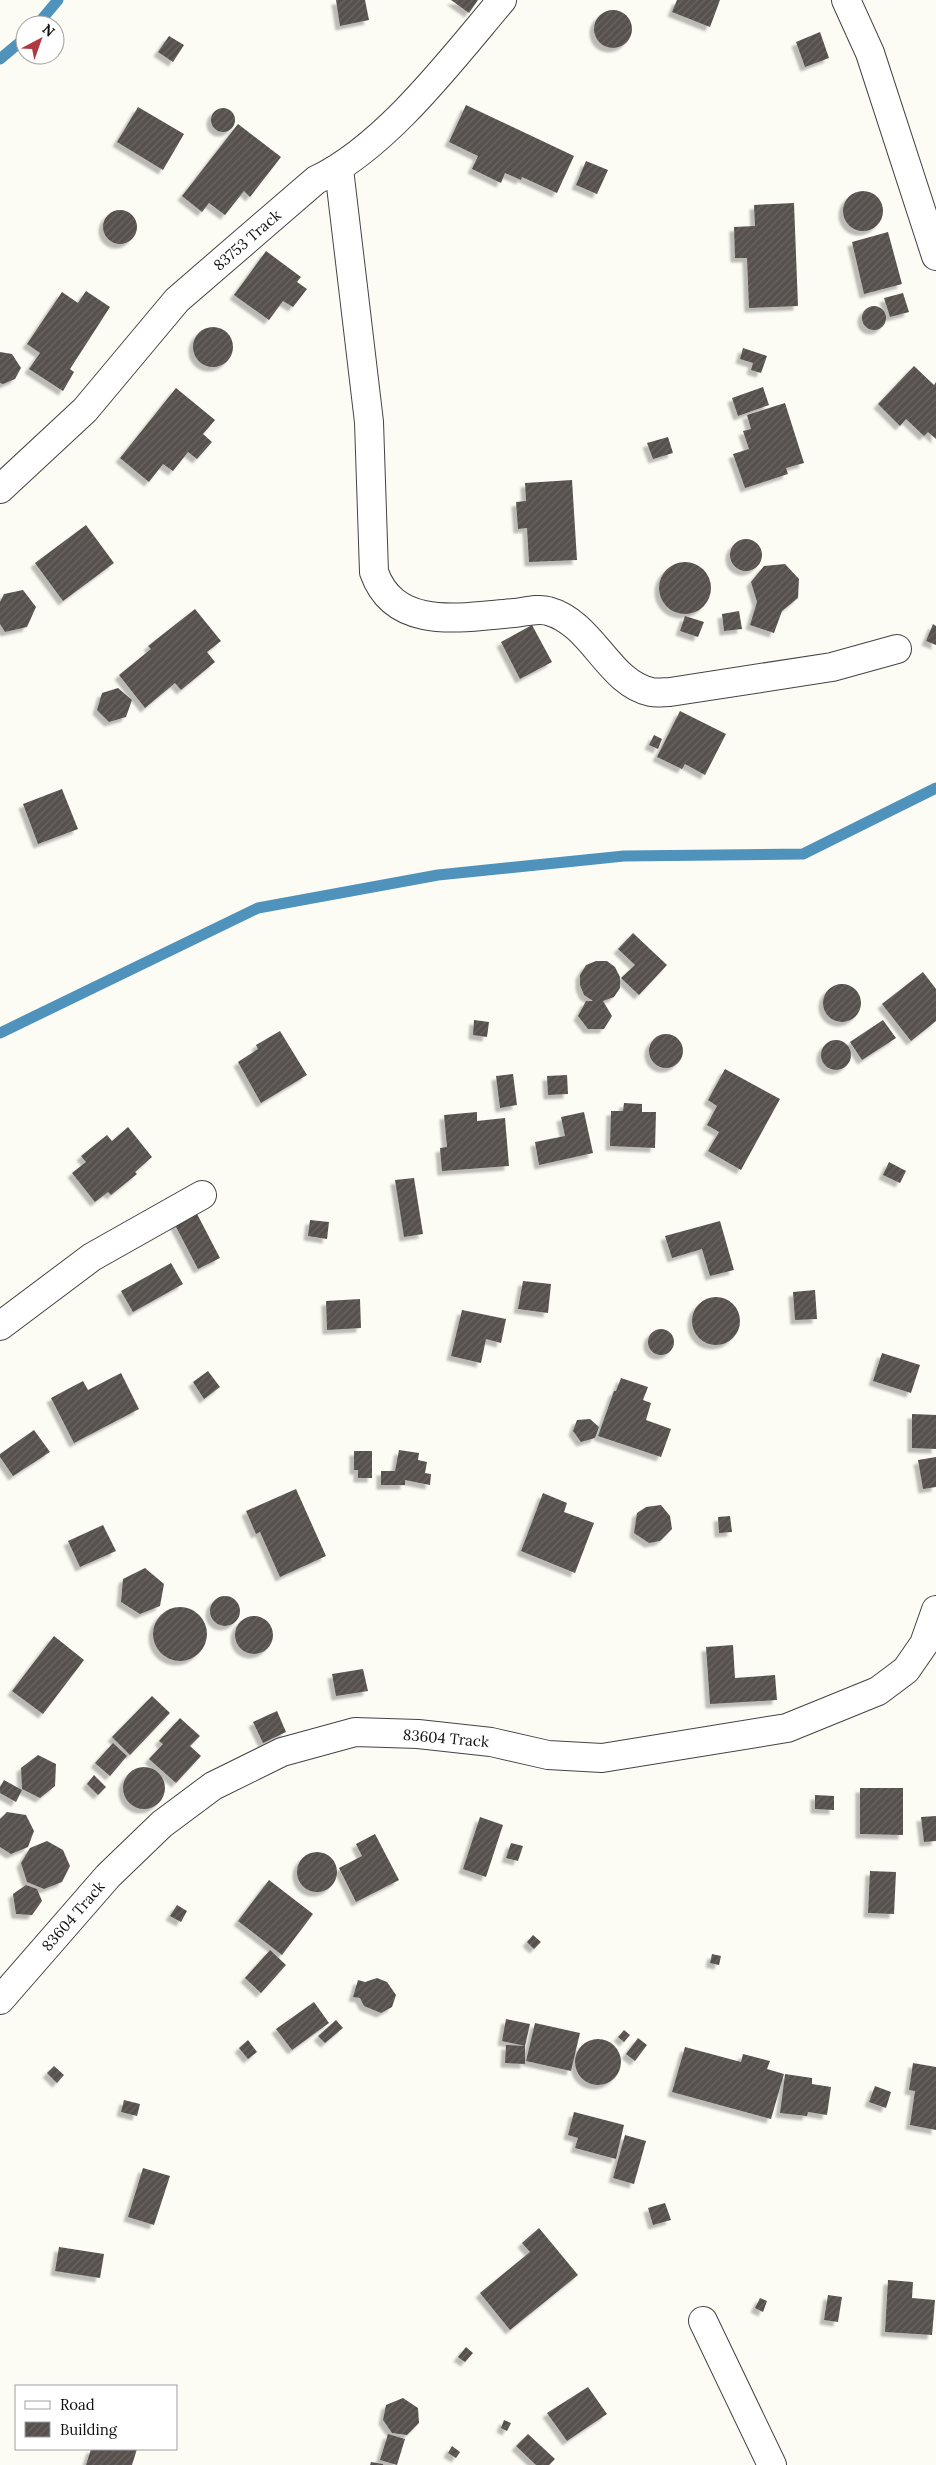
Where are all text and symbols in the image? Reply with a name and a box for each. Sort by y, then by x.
north arrow [15,15,65,65]
text: N [39,20,59,41]
street label: 83753 Track [209,205,285,275]
street label: 83604 Track [402,1725,490,1751]
street label: 83604 Track [37,1877,109,1955]
legend [15,2385,178,2450]
text: Road [60,2395,95,2414]
text: Building [60,2420,118,2439]

